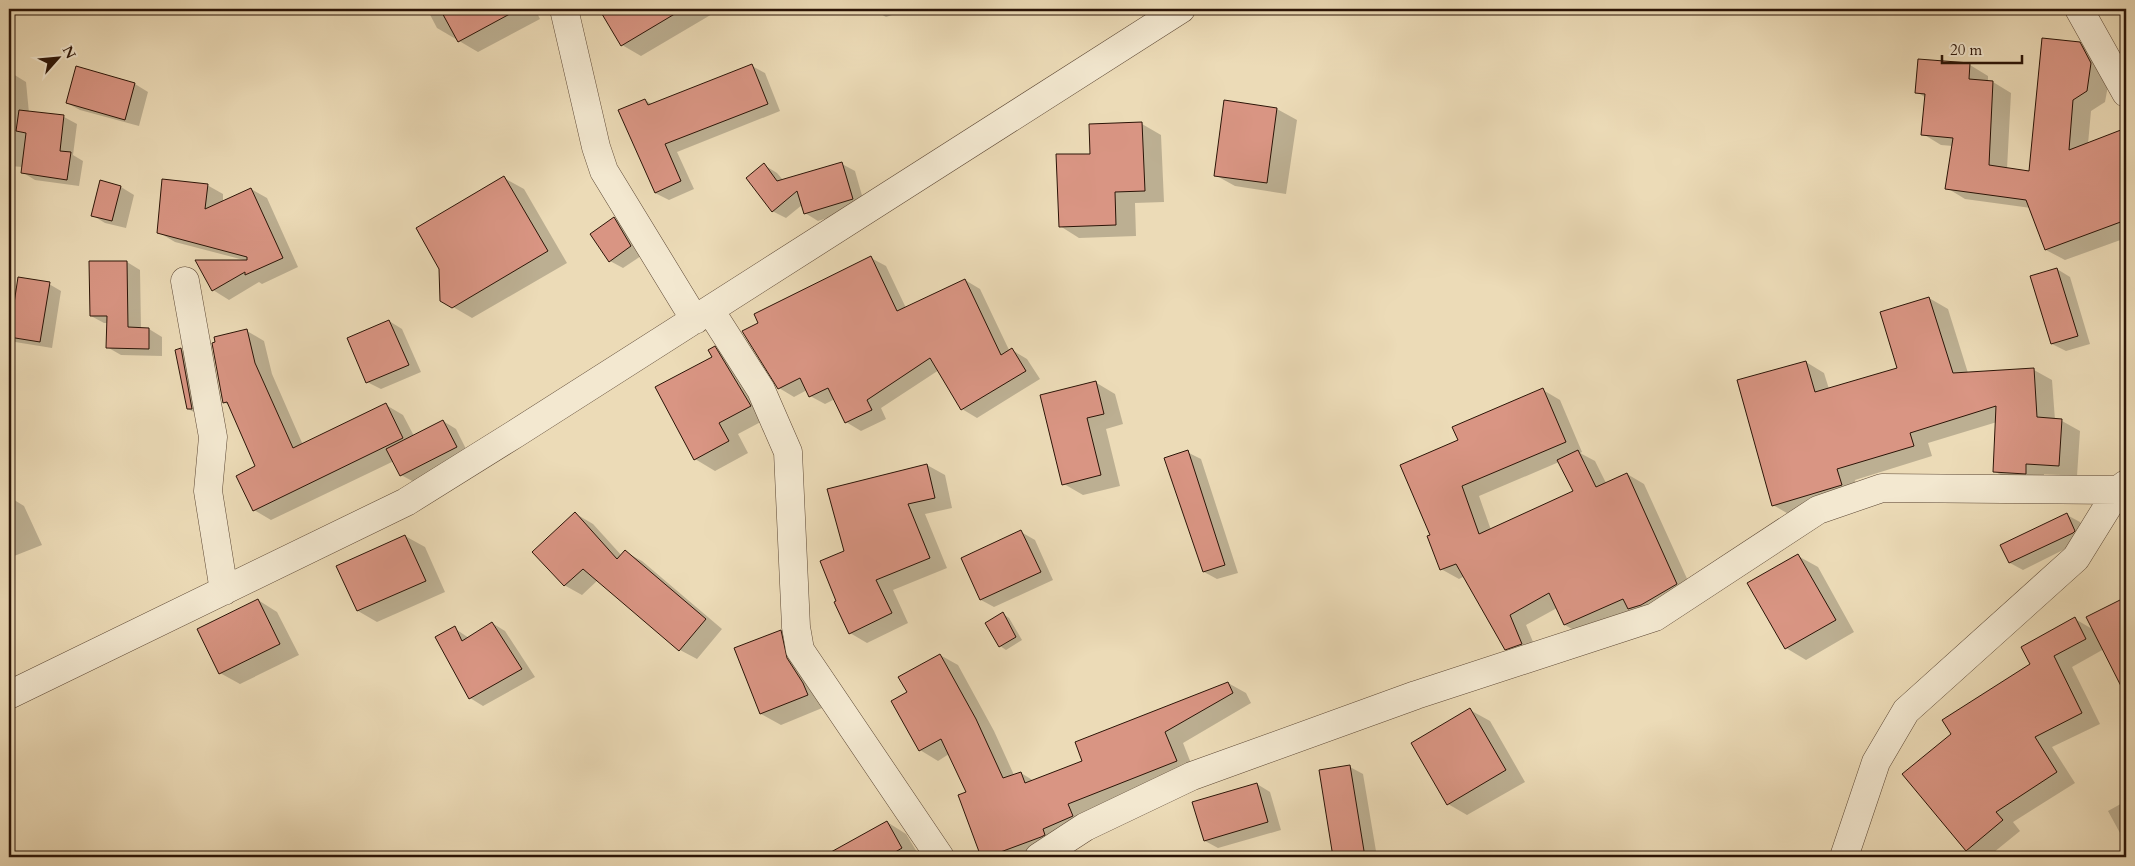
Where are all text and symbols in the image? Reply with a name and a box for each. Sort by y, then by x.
north arrow [32,32,82,82]
scale bar [1942,32,2022,64]
text: 20 m [1950,40,1982,60]
text: N [58,43,80,62]

